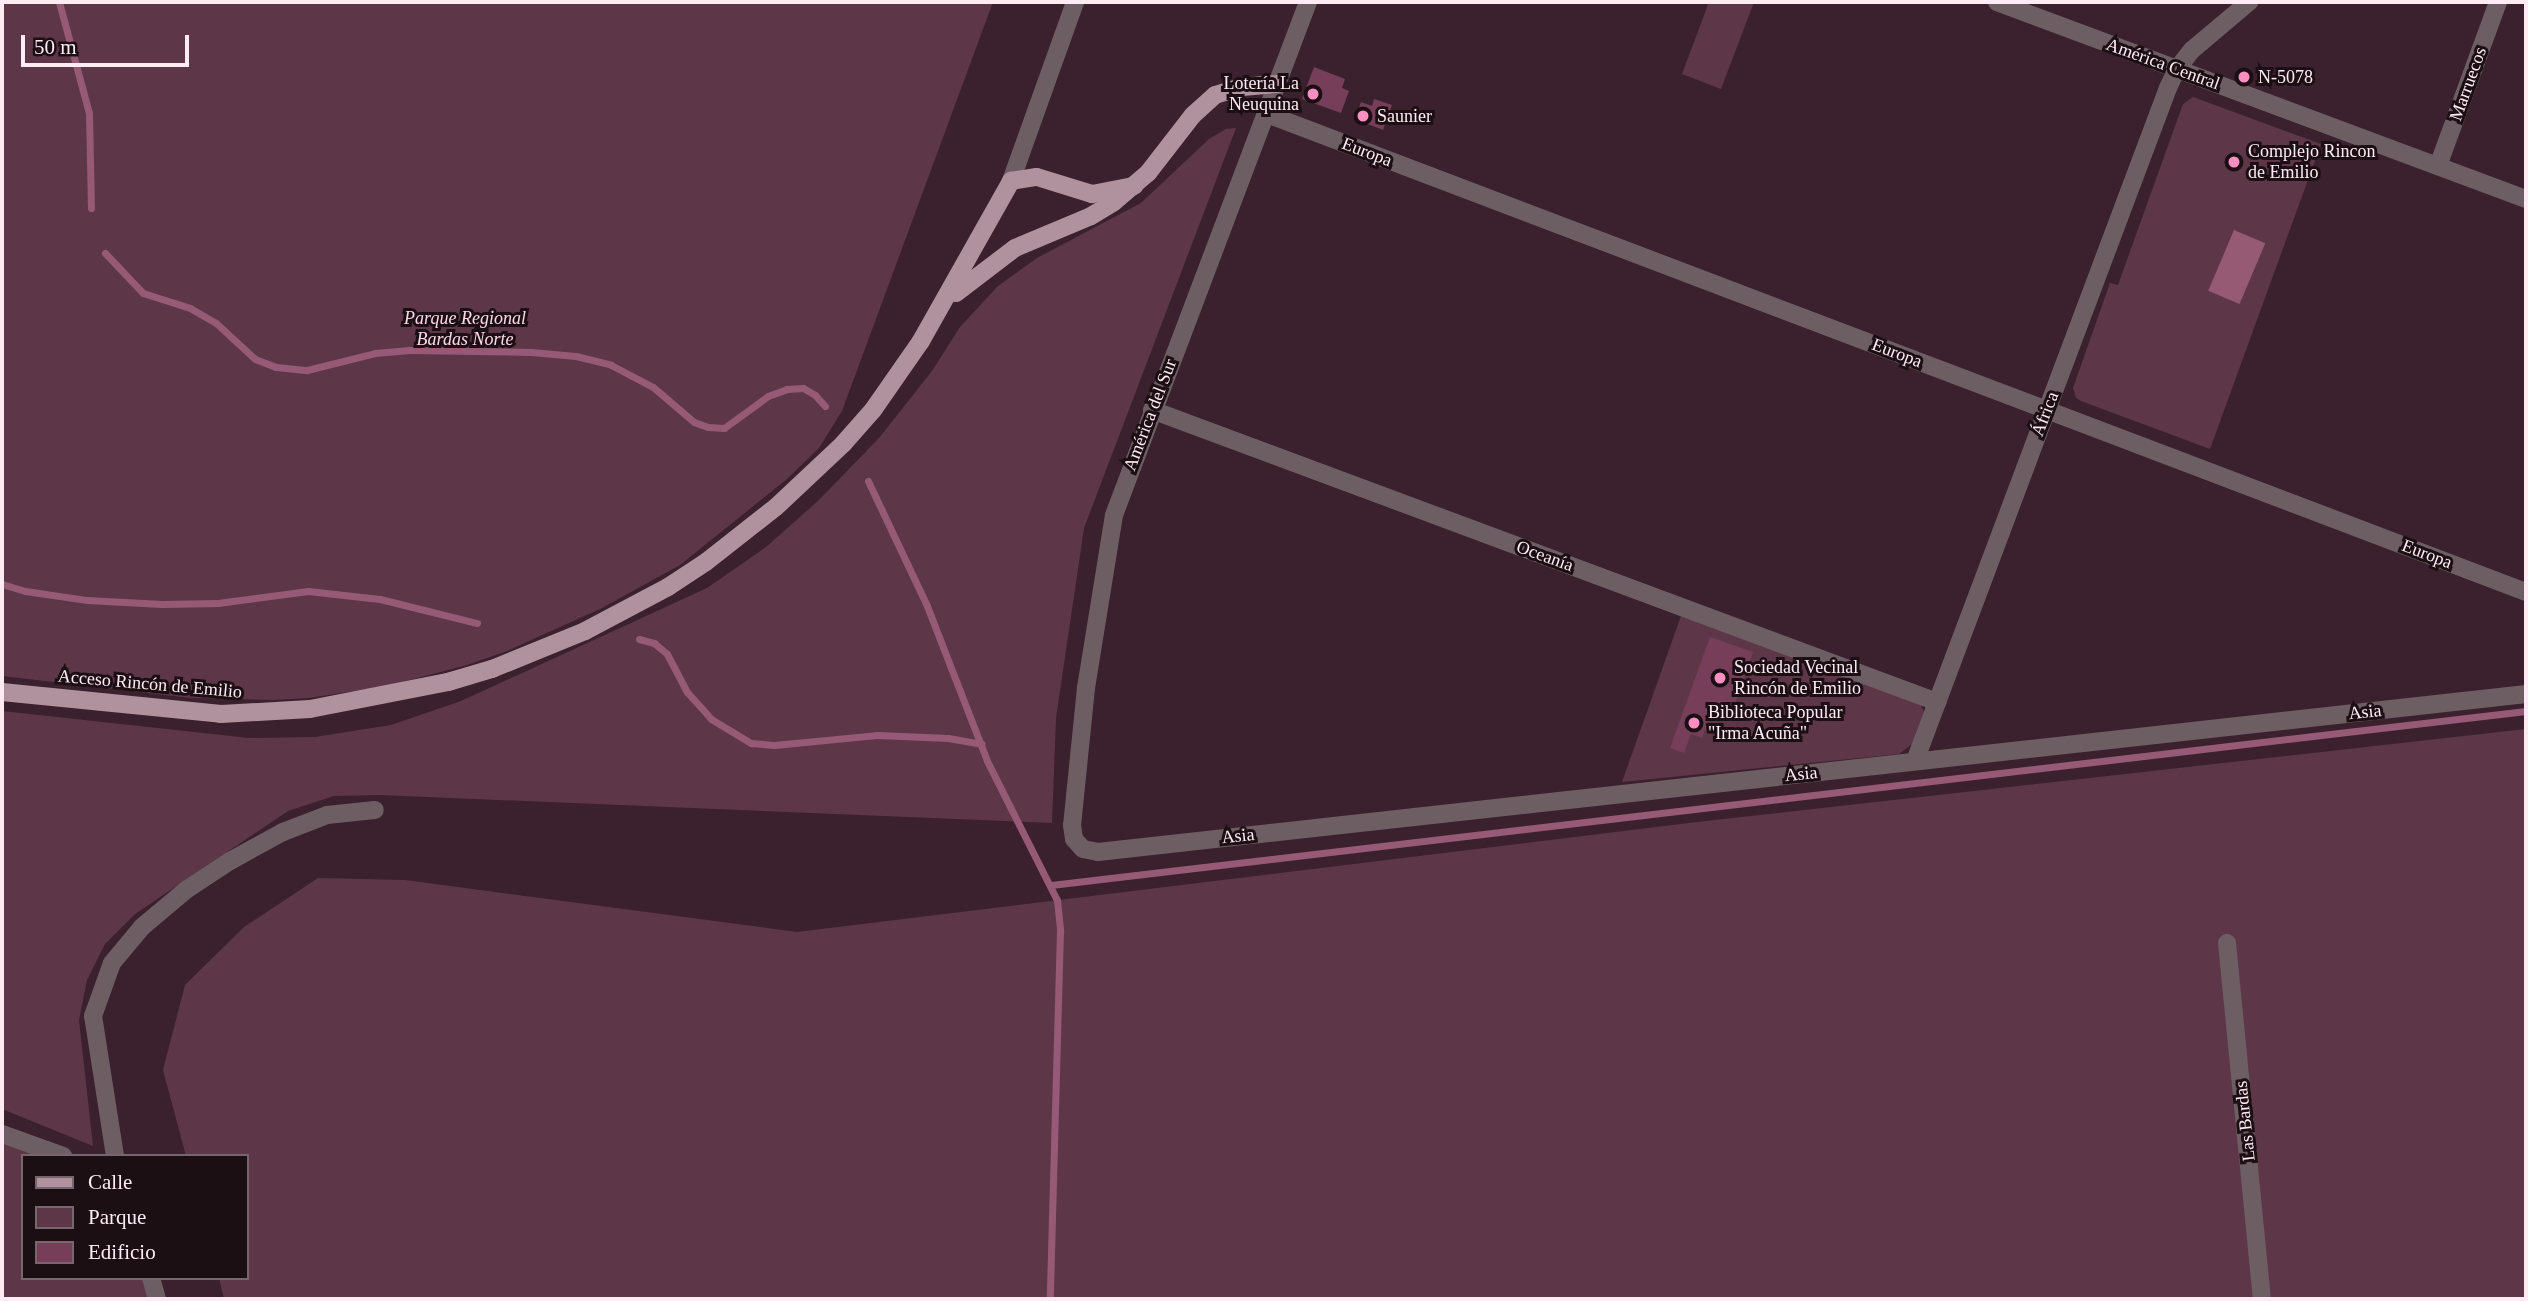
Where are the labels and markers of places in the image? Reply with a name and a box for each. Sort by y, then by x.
place label: N-5078 [2258,66,2313,88]
marker: N-5078 [2236,69,2252,85]
place label: Lotería La Neuquina [1224,73,1299,116]
marker: Lotería La Neuquina [1305,86,1321,102]
place label: Saunier [1377,105,1432,127]
marker: Saunier [1355,108,1371,124]
place label: Complejo Rincon de Emilio [2248,141,2375,184]
marker: Complejo Rincon de Emilio [2226,154,2242,170]
place label: Sociedad Vecinal Rincón de Emilio [1734,657,1861,700]
marker: Sociedad Vecinal Rincón de Emilio [1712,670,1728,686]
place label: Biblioteca Popular "Irma Acuña" [1708,702,1842,744]
marker: Biblioteca Popular "Irma Acuña" [1686,715,1702,731]

